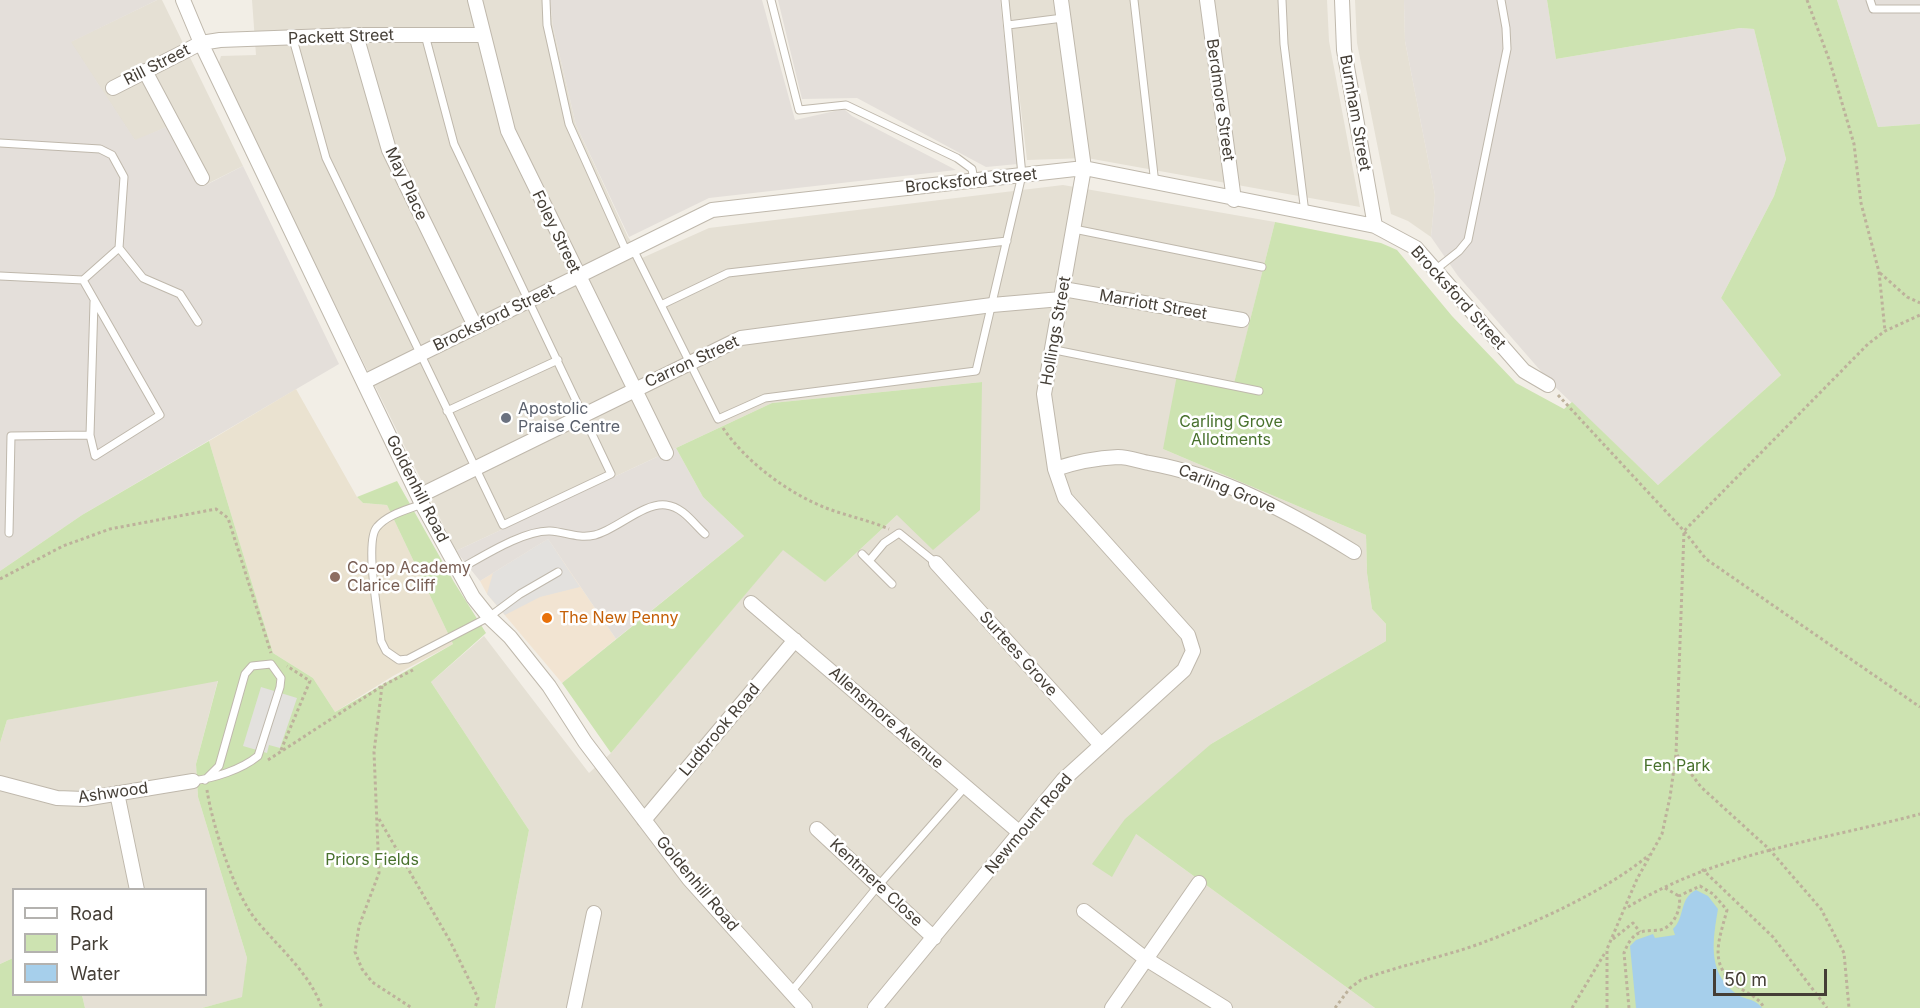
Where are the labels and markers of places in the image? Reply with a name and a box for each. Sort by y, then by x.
place label: Apostolic Praise Centre [518,399,620,437]
marker: Apostolic Praise Centre [499,411,513,425]
place label: Co-op Academy Clarice Cliff [347,558,471,596]
marker: Co-op Academy Clarice Cliff [328,570,342,584]
place label: The New Penny [559,608,678,628]
marker: The New Penny [540,611,554,625]

